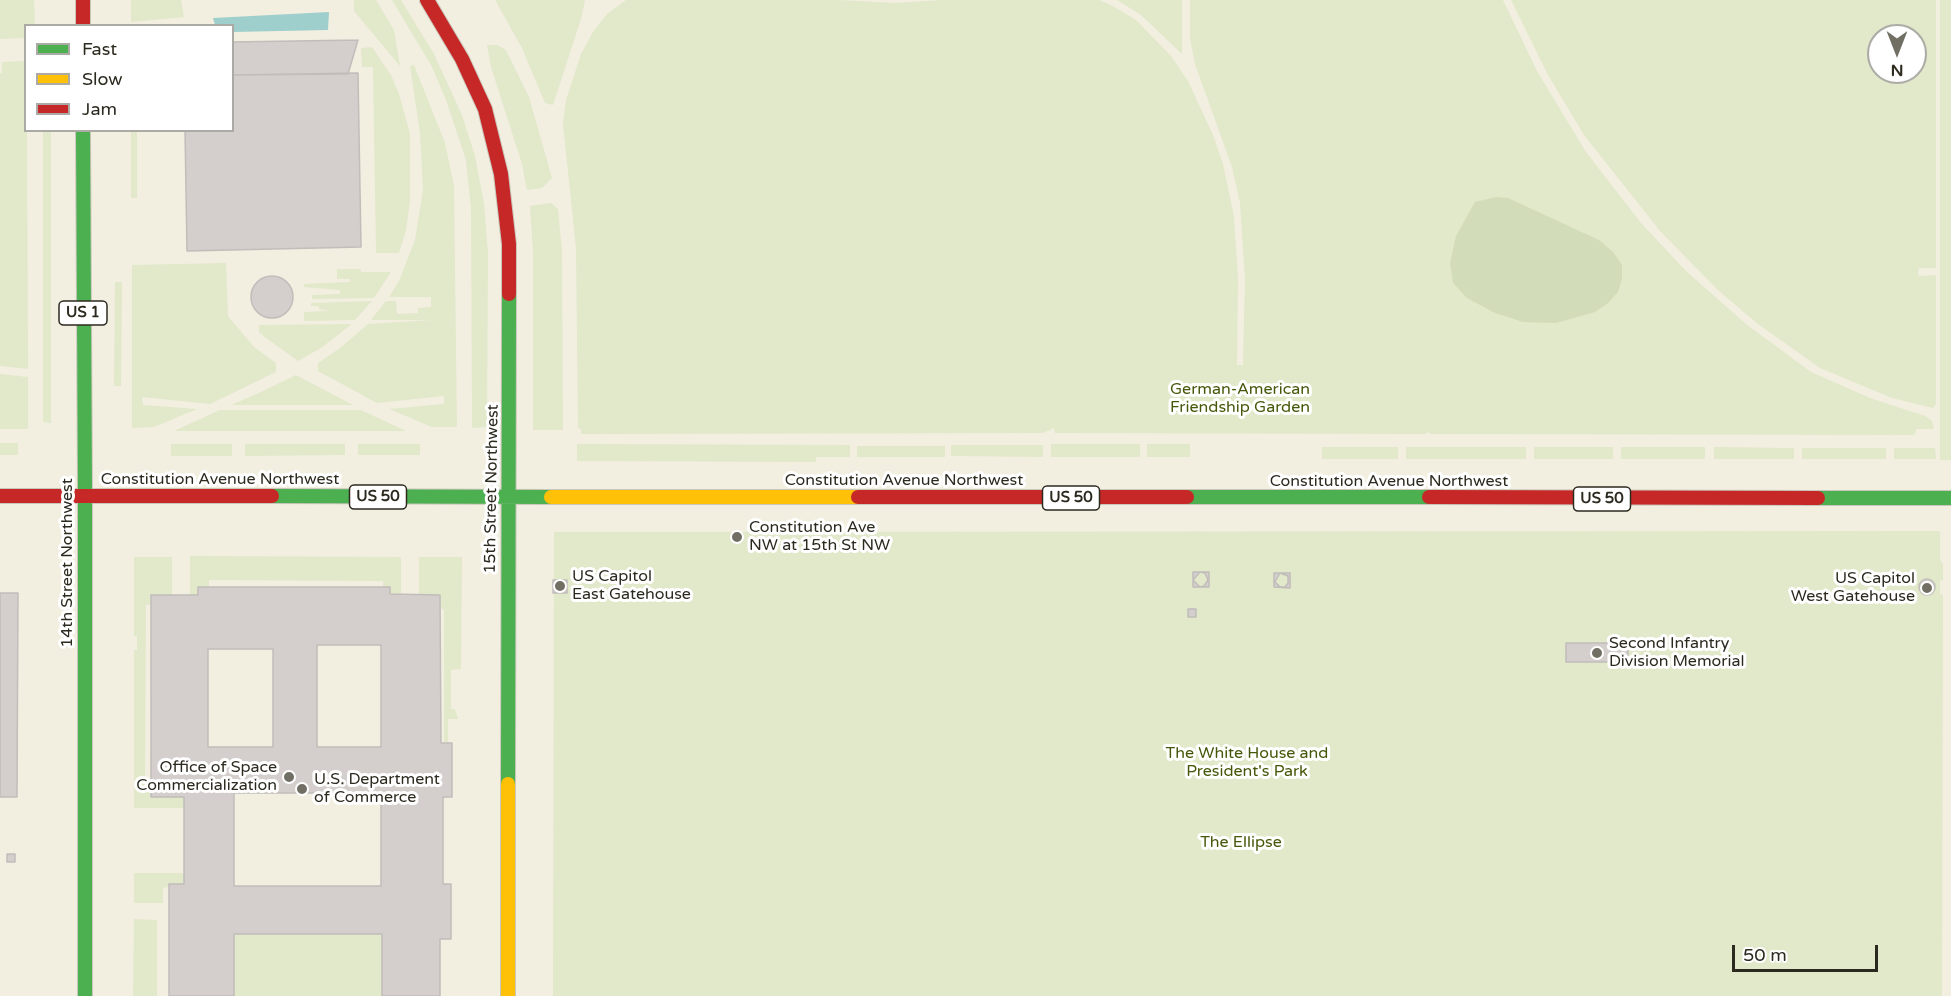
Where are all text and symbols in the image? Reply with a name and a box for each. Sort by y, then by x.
legend [24,24,234,132]
north arrow [1867,24,1927,84]
text: Fast [82,38,117,60]
text: N [1891,60,1903,80]
text: Slow [82,68,123,90]
text: Jam [82,98,117,120]
road number: US 1 [59,301,107,325]
park label: German-American Friendship Garden [1170,380,1310,418]
street label: 15th Street Northwest [481,404,503,574]
street label: Constitution Avenue Northwest [101,470,339,490]
street label: Constitution Avenue Northwest [785,471,1023,491]
street label: Constitution Avenue Northwest [1270,472,1508,492]
street label: 14th Street Northwest [58,478,78,648]
road number: US 50 [350,485,406,509]
road number: US 50 [1042,486,1100,510]
road number: US 50 [1574,487,1630,511]
place label: Constitution Ave NW at 15th St NW [749,518,890,556]
marker: Constitution Ave NW at 15th St NW [730,530,744,544]
place label: US Capitol East Gatehouse [572,567,691,605]
place label: US Capitol West Gatehouse [1791,569,1915,607]
marker: US Capitol East Gatehouse [553,579,567,593]
marker: US Capitol West Gatehouse [1920,581,1934,595]
place label: Second Infantry Division Memorial [1609,634,1744,672]
marker: Second Infantry Division Memorial [1590,646,1604,660]
park label: The White House and President's Park [1166,744,1328,782]
place label: Office of Space Commercialization [136,758,277,796]
marker: Office of Space Commercialization [282,770,296,784]
place label: U.S. Department of Commerce [314,770,440,808]
marker: U.S. Department of Commerce [295,782,309,796]
park label: The Ellipse [1200,833,1282,853]
scale bar [1735,933,1880,971]
text: 50 m [1743,944,1787,966]

